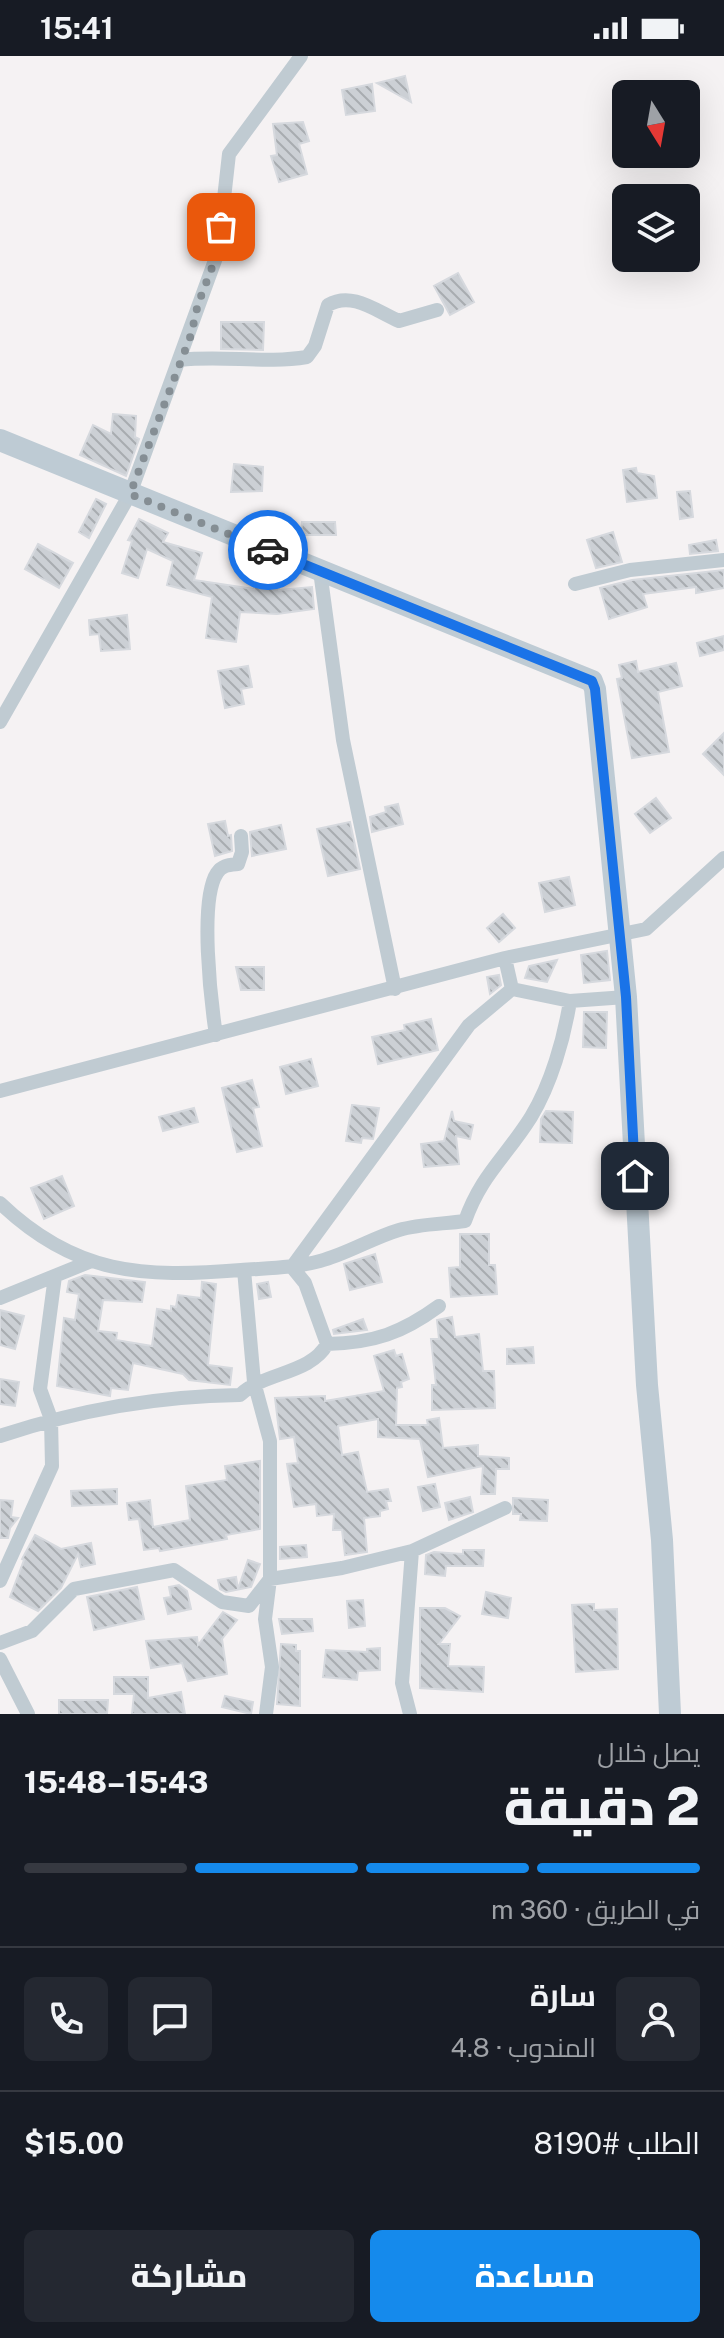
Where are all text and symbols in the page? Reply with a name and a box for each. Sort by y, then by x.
text: 15:41 [40,10,114,46]
north arrow [612,80,700,168]
map controls [612,80,700,272]
button: layers [612,184,700,272]
pin [187,193,255,261]
icon: bag [199,205,243,249]
courier [228,510,308,590]
icon: car [246,528,290,572]
pin [601,1142,669,1210]
icon: home [613,1154,657,1198]
text: يصل خلال [597,1737,700,1768]
text: 15:43–15:48 [24,1764,208,1800]
text: 2 دقيقة [504,1776,700,1837]
text: في الطريق · 360 m [491,1894,700,1925]
button: phone [24,1977,108,2061]
button: chat [128,1977,212,2061]
text: سارة [530,1977,596,2013]
button: person [616,1977,700,2061]
text: المندوب · 4.8 [451,2032,596,2063]
text: $15.00 [24,2125,124,2161]
text: الطلب #8190 [534,2125,700,2161]
button: مشاركة [24,2230,354,2322]
button: مساعدة [370,2230,700,2322]

